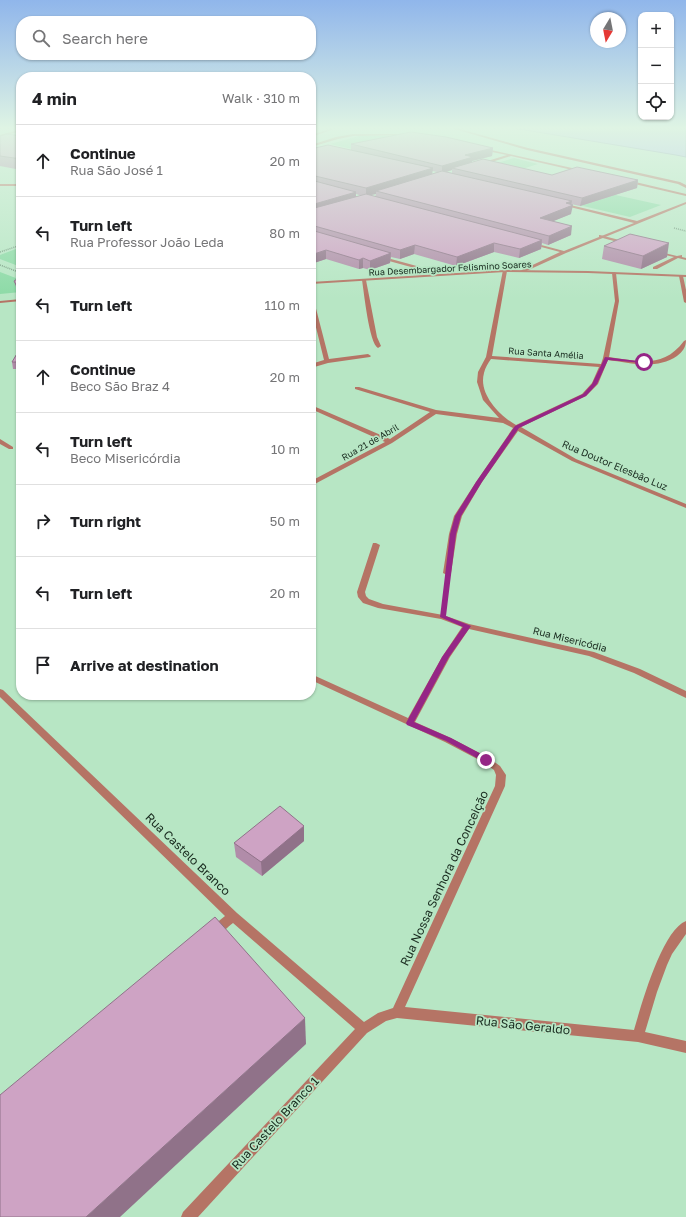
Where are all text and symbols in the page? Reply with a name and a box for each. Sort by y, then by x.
north arrow [590,12,626,48]
map controls [638,12,674,120]
button: + [638,12,674,48]
search box [16,16,316,60]
icon: search [30,27,52,49]
text: Search here [62,29,148,47]
button: − [638,48,674,84]
button: locate [638,84,674,120]
text: 4 min [32,88,77,109]
text: Walk · 310 m [222,90,300,106]
text: Continue [70,144,136,162]
icon: ahead [32,150,54,172]
text: 20 m [270,153,300,169]
text: Rua São José 1 [70,162,163,178]
text: Turn left [70,216,132,234]
icon: left [32,222,54,244]
text: 80 m [269,225,300,241]
text: Rua Professor João Leda [70,234,224,250]
street label: Rua Desembargador Felismino Soares [368,258,532,278]
icon: left [32,294,54,316]
text: Turn left [70,296,132,314]
text: 110 m [265,297,300,313]
street label: Rua Santa Amélia [508,345,584,361]
route start [635,353,653,371]
text: Continue [70,360,136,378]
icon: ahead [32,366,54,388]
text: 20 m [270,369,300,385]
text: Beco São Braz 4 [70,378,170,394]
street label: Rua 21 de Abril [340,421,401,463]
text: Turn left [70,432,132,450]
street label: Rua Doutor Elesbão Luz [560,437,670,493]
icon: left [32,438,54,460]
text: 10 m [271,441,300,457]
text: Beco Misericórdia [70,450,181,466]
icon: right [32,510,54,532]
text: Turn right [70,512,141,530]
text: 50 m [270,513,300,529]
icon: left [32,582,54,604]
text: Turn left [70,584,132,602]
text: 20 m [270,585,300,601]
street label: Rua Misericódia [532,624,608,654]
icon: arrive [32,654,54,676]
text: Arrive at destination [70,656,219,674]
route end [477,751,495,769]
street label: Rua Nossa Senhora da Conceição [397,788,491,968]
street label: Rua Castelo Branco [142,810,234,898]
street label: Rua São Geraldo [475,1013,571,1037]
street label: Rua Castelo Branco 1 [228,1073,322,1172]

